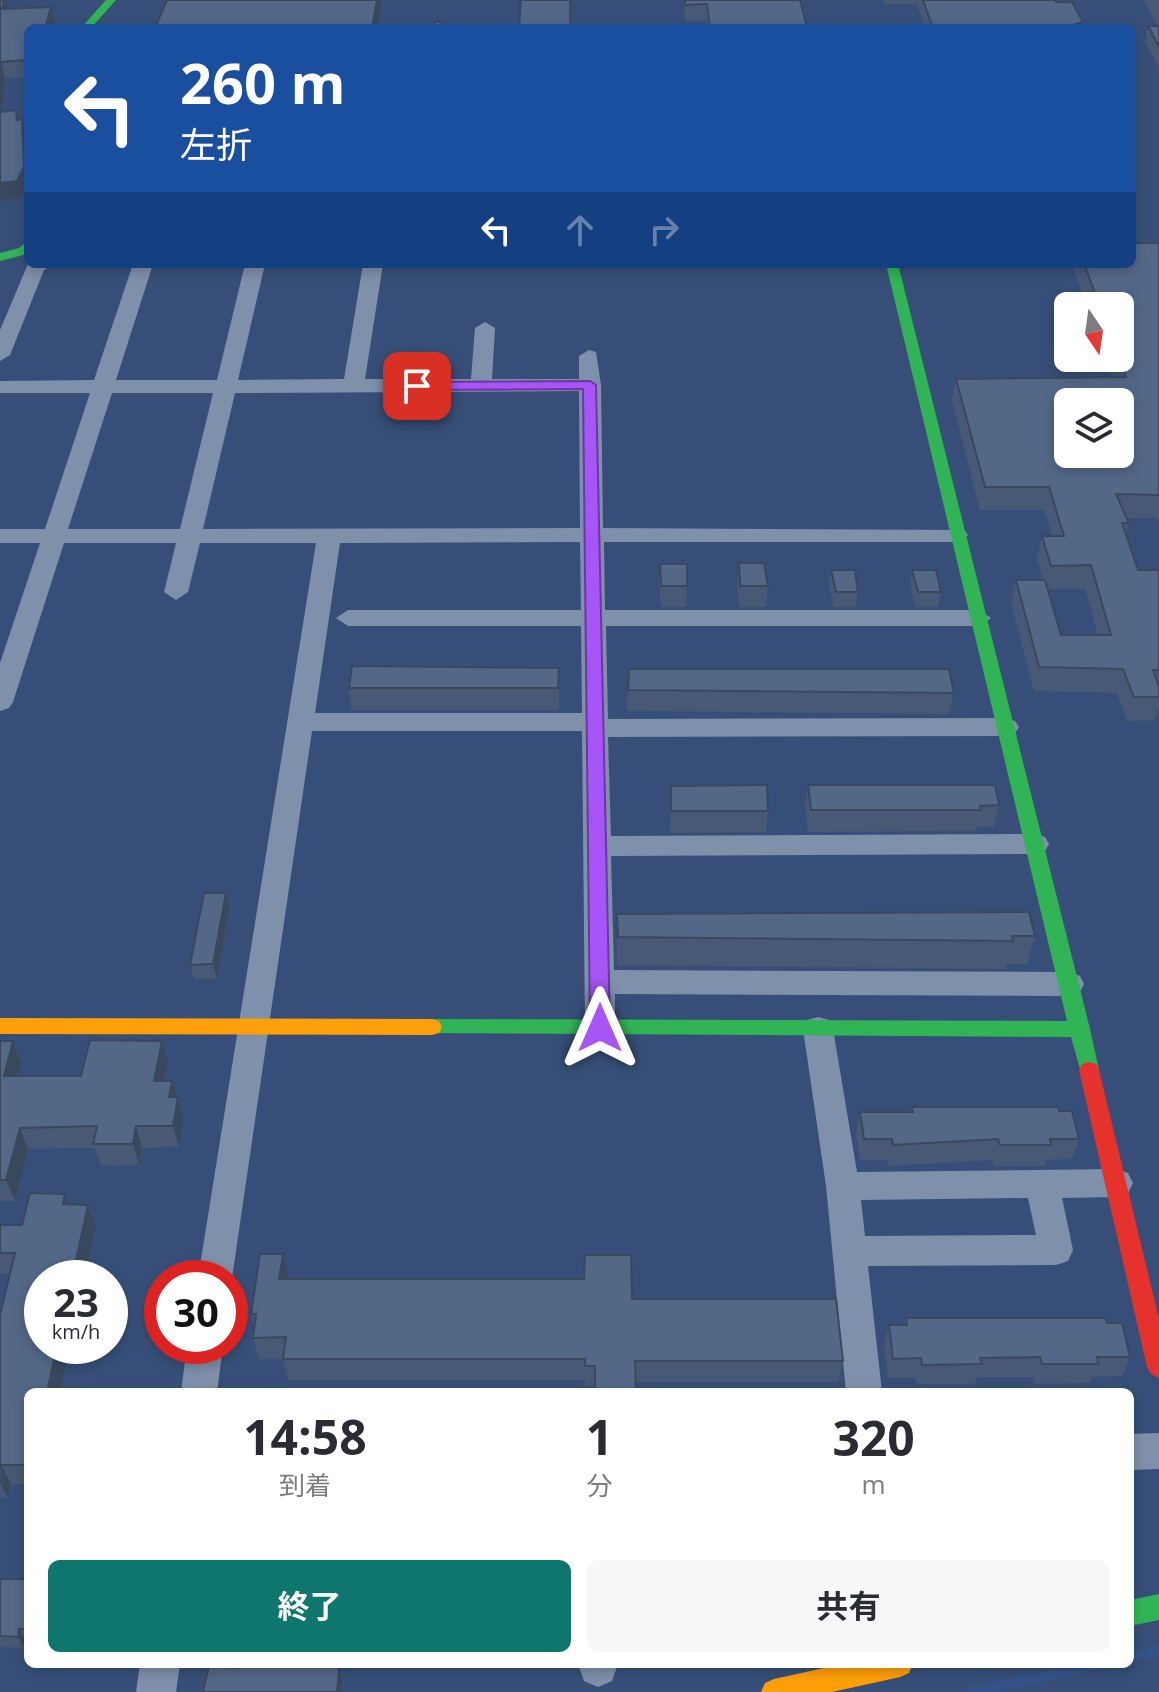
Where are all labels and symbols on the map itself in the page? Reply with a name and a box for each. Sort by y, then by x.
north arrow [1054,292,1134,372]
pin [383,352,451,420]
position arrow [558,986,642,1070]
speed limit sign: 30 [144,1260,248,1364]

